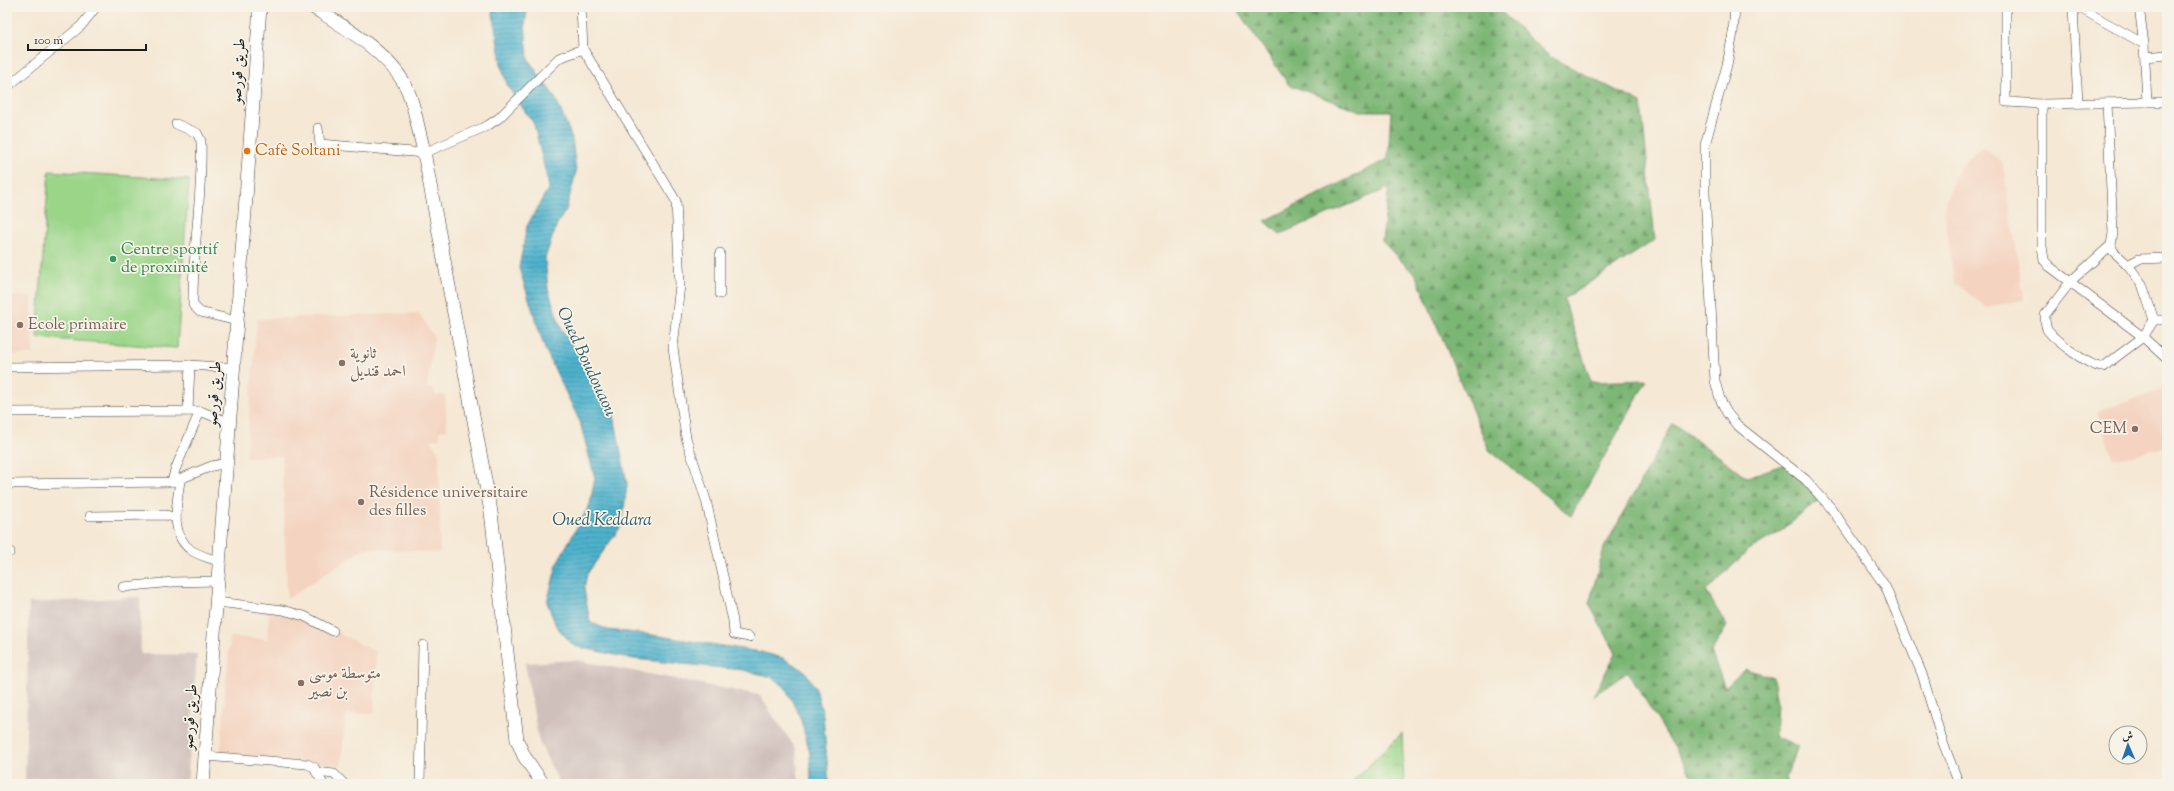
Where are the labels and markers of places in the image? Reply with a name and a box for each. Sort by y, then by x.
place label: Cafè Soltani [255,140,341,163]
marker: Cafè Soltani [242,146,252,156]
place label: Centre sportif de proximité [121,239,219,280]
marker: Centre sportif de proximité [108,254,118,264]
place label: Ecole primaire [28,314,127,337]
marker: Ecole primaire [15,320,25,330]
place label: ثانوية احمد قنديل [350,343,406,384]
marker: ثانوية احمد قنديل [337,358,347,368]
place label: CEM [2090,418,2127,441]
marker: CEM [2130,424,2140,434]
place label: Résidence universitaire des filles [369,482,528,523]
marker: Résidence universitaire des filles [356,497,366,507]
place label: متوسطة موسى بن نصير [307,663,381,704]
marker: متوسطة موسى بن نصير [296,678,306,688]

